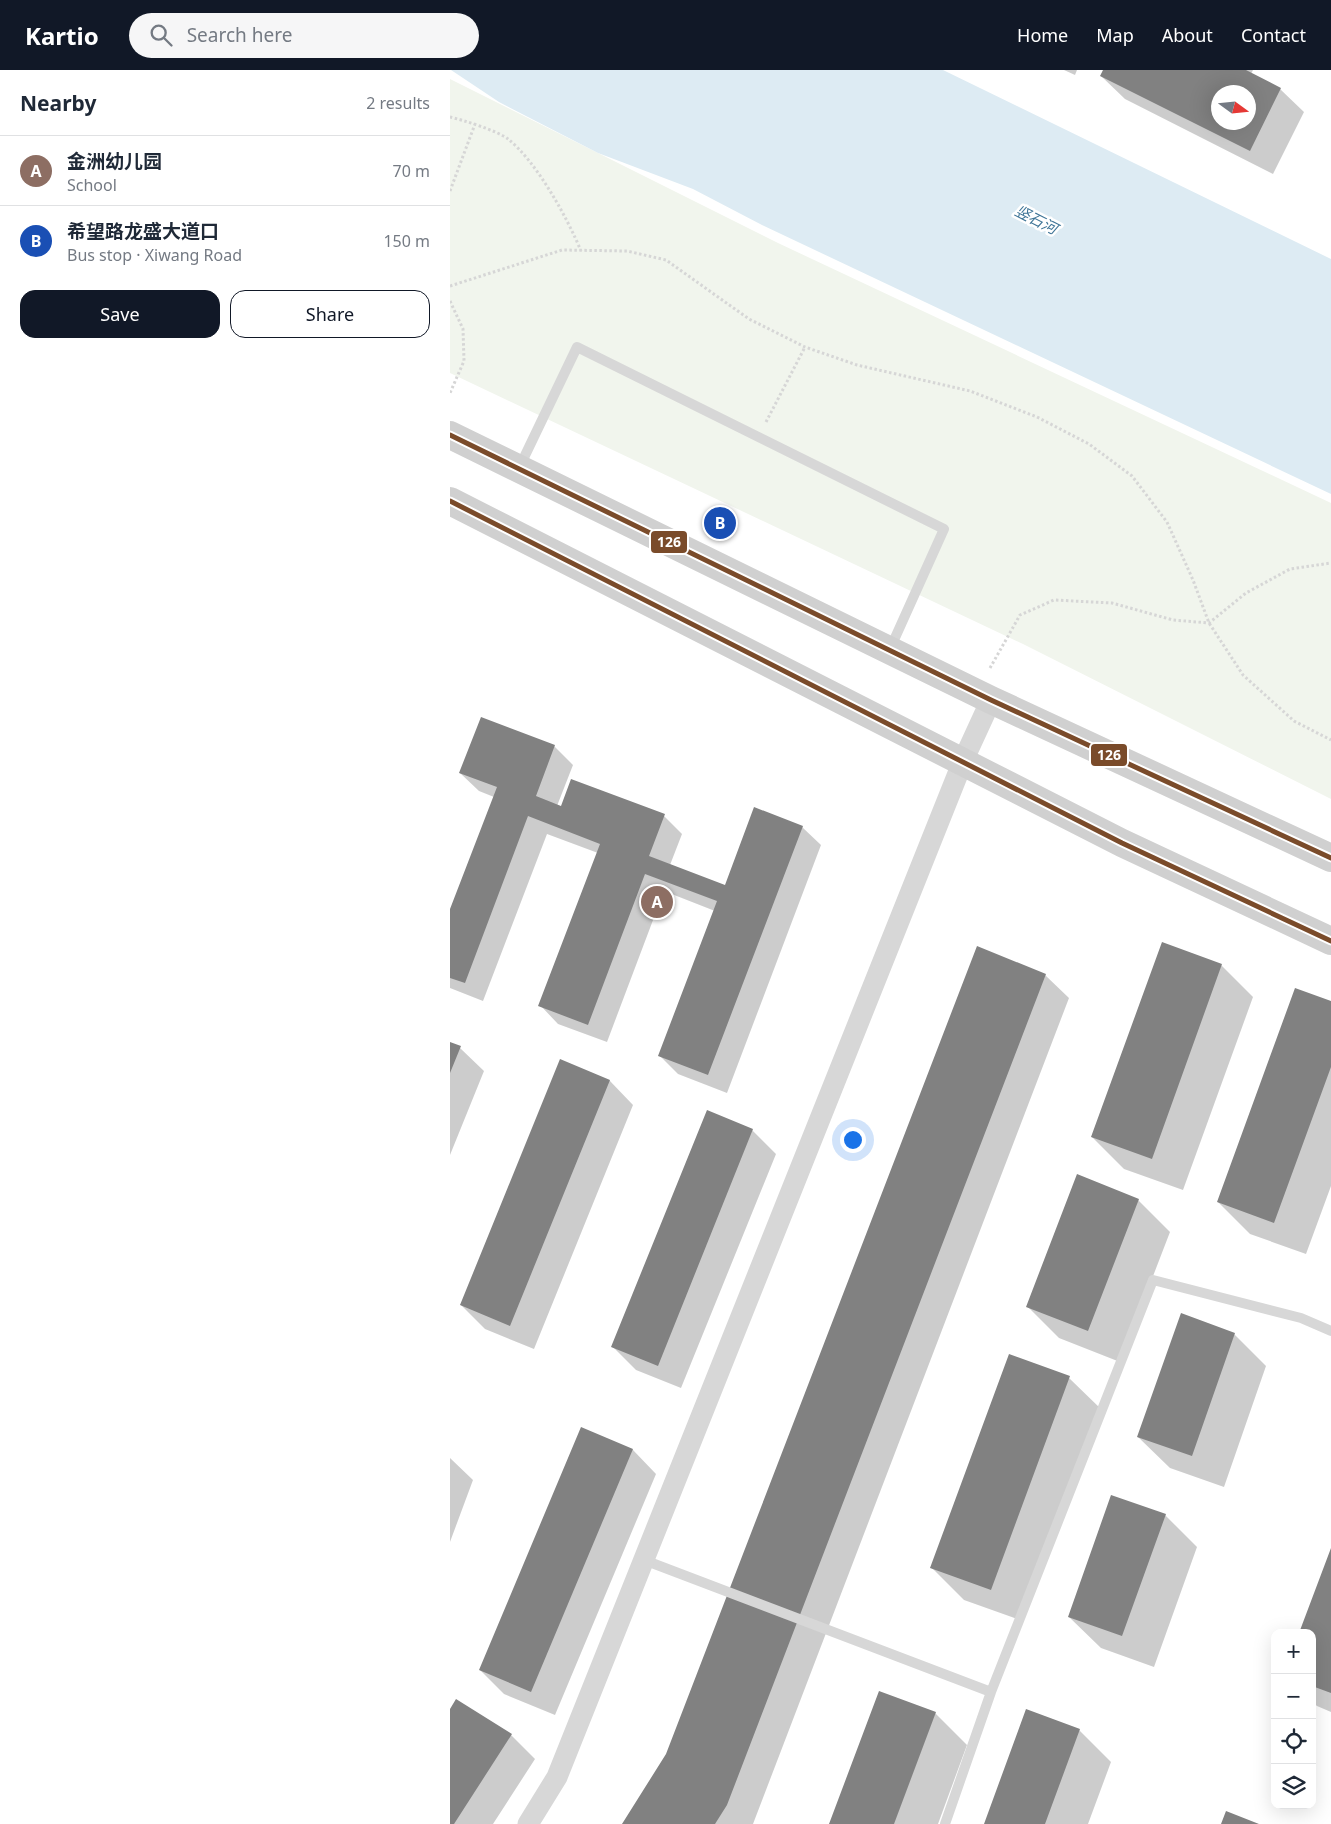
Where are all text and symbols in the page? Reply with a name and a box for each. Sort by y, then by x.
search box [129,13,479,58]
text: Kartio [25,19,99,52]
icon: search [147,21,175,49]
text: Search here [187,22,292,48]
text: Home [1017,23,1068,47]
text: Map [1096,23,1134,47]
text: About [1162,23,1213,47]
text: Contact [1241,23,1306,47]
north arrow [1211,85,1256,130]
text: Nearby [20,89,96,117]
text: 2 results [366,92,430,114]
text: 金洲幼儿园 [67,148,162,174]
text: A [30,160,42,182]
text: 70 m [393,160,430,182]
text: School [67,174,117,196]
water label: 竖石河 [1012,200,1064,240]
text: 希望路龙盛大道口 [67,218,219,244]
text: B [31,230,41,252]
text: 150 m [383,230,430,252]
text: Bus stop · Xiwang Road [67,244,242,266]
button: Save [20,290,220,338]
button: Share [230,290,430,338]
pin: B [704,504,736,542]
line badge: 126 [650,530,688,554]
text: 126 [657,532,681,551]
line badge: 126 [1090,743,1128,767]
text: 126 [1097,745,1121,764]
pin: A [641,883,673,921]
your location [840,1127,866,1153]
map controls [1271,1629,1316,1809]
button: + [1271,1629,1316,1674]
button: − [1271,1674,1316,1719]
button: locate [1271,1719,1316,1764]
button: layers [1271,1764,1316,1809]

